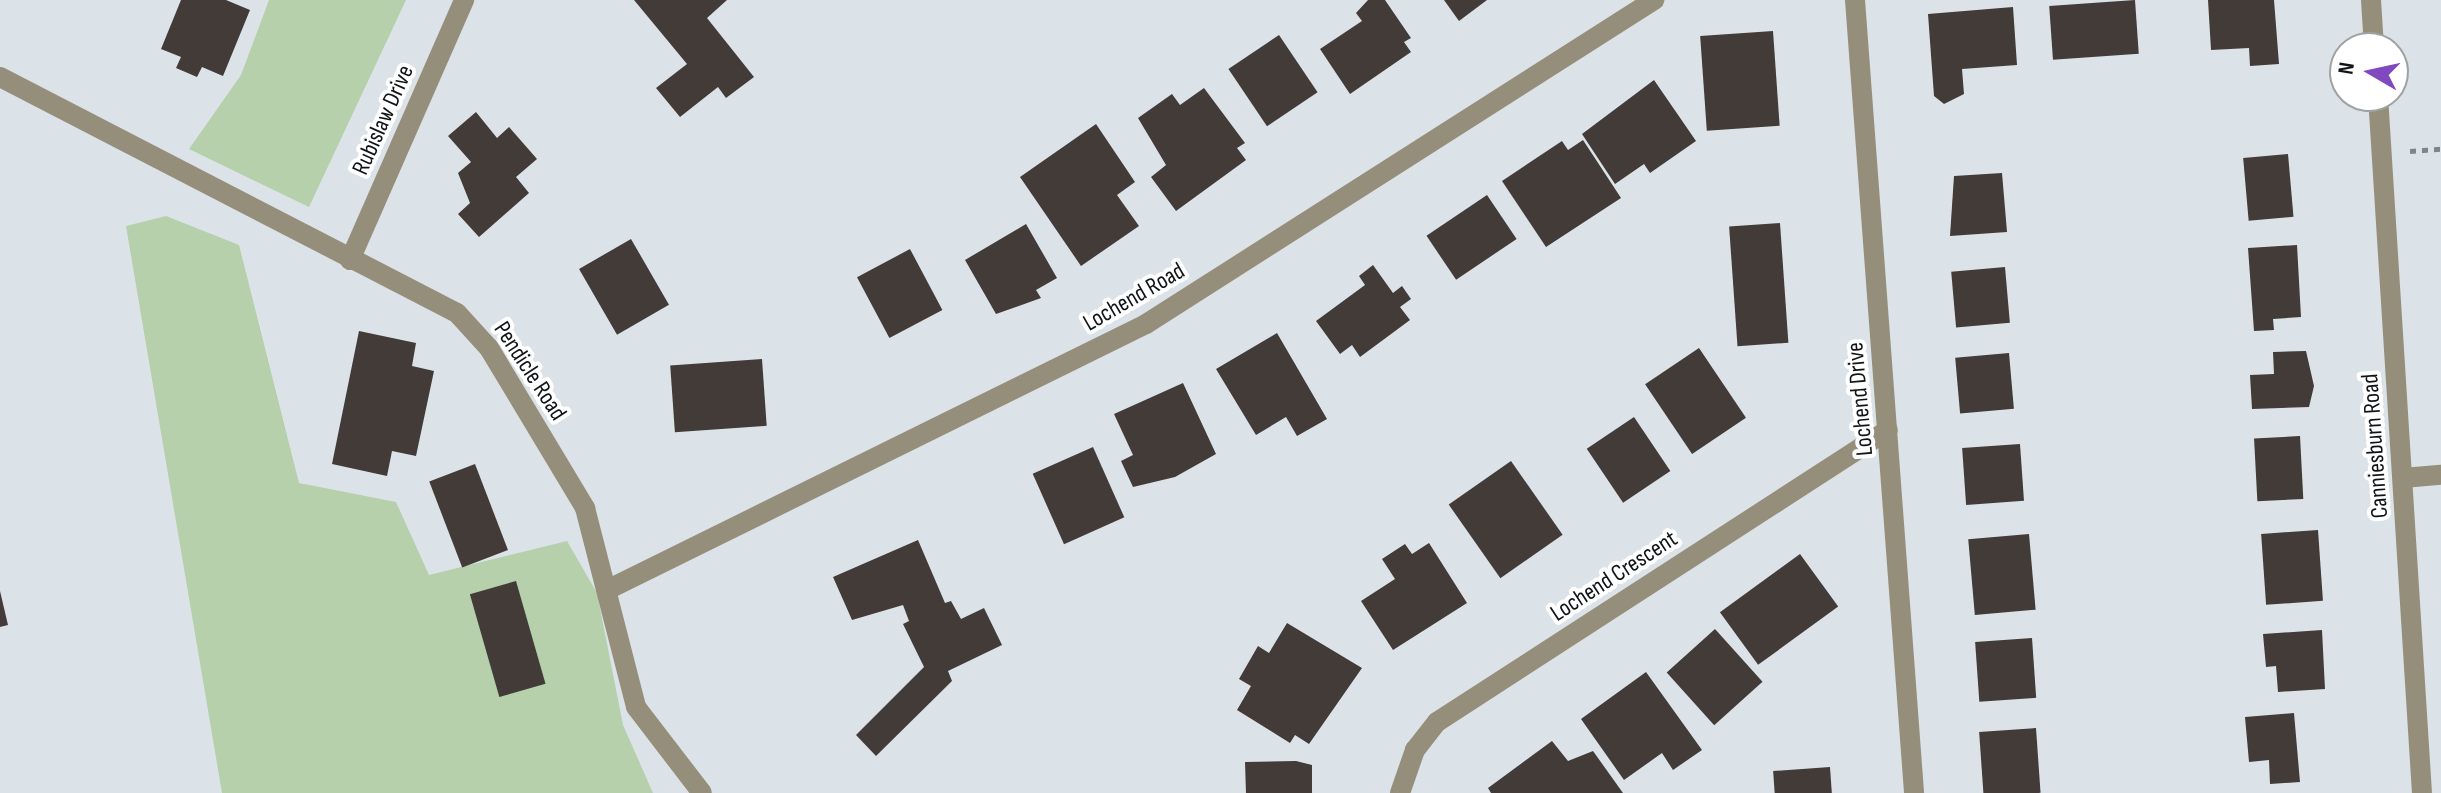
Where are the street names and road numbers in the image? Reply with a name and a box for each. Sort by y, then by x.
street label: Rubislaw Drive [346,61,420,179]
street label: Lochend Road [1078,256,1190,338]
street label: Pendicle Road [487,316,573,426]
street label: Lochend Drive [1841,341,1879,457]
street label: Canniesburn Road [2356,373,2394,519]
street label: Lochend Crescent [1545,524,1683,628]

